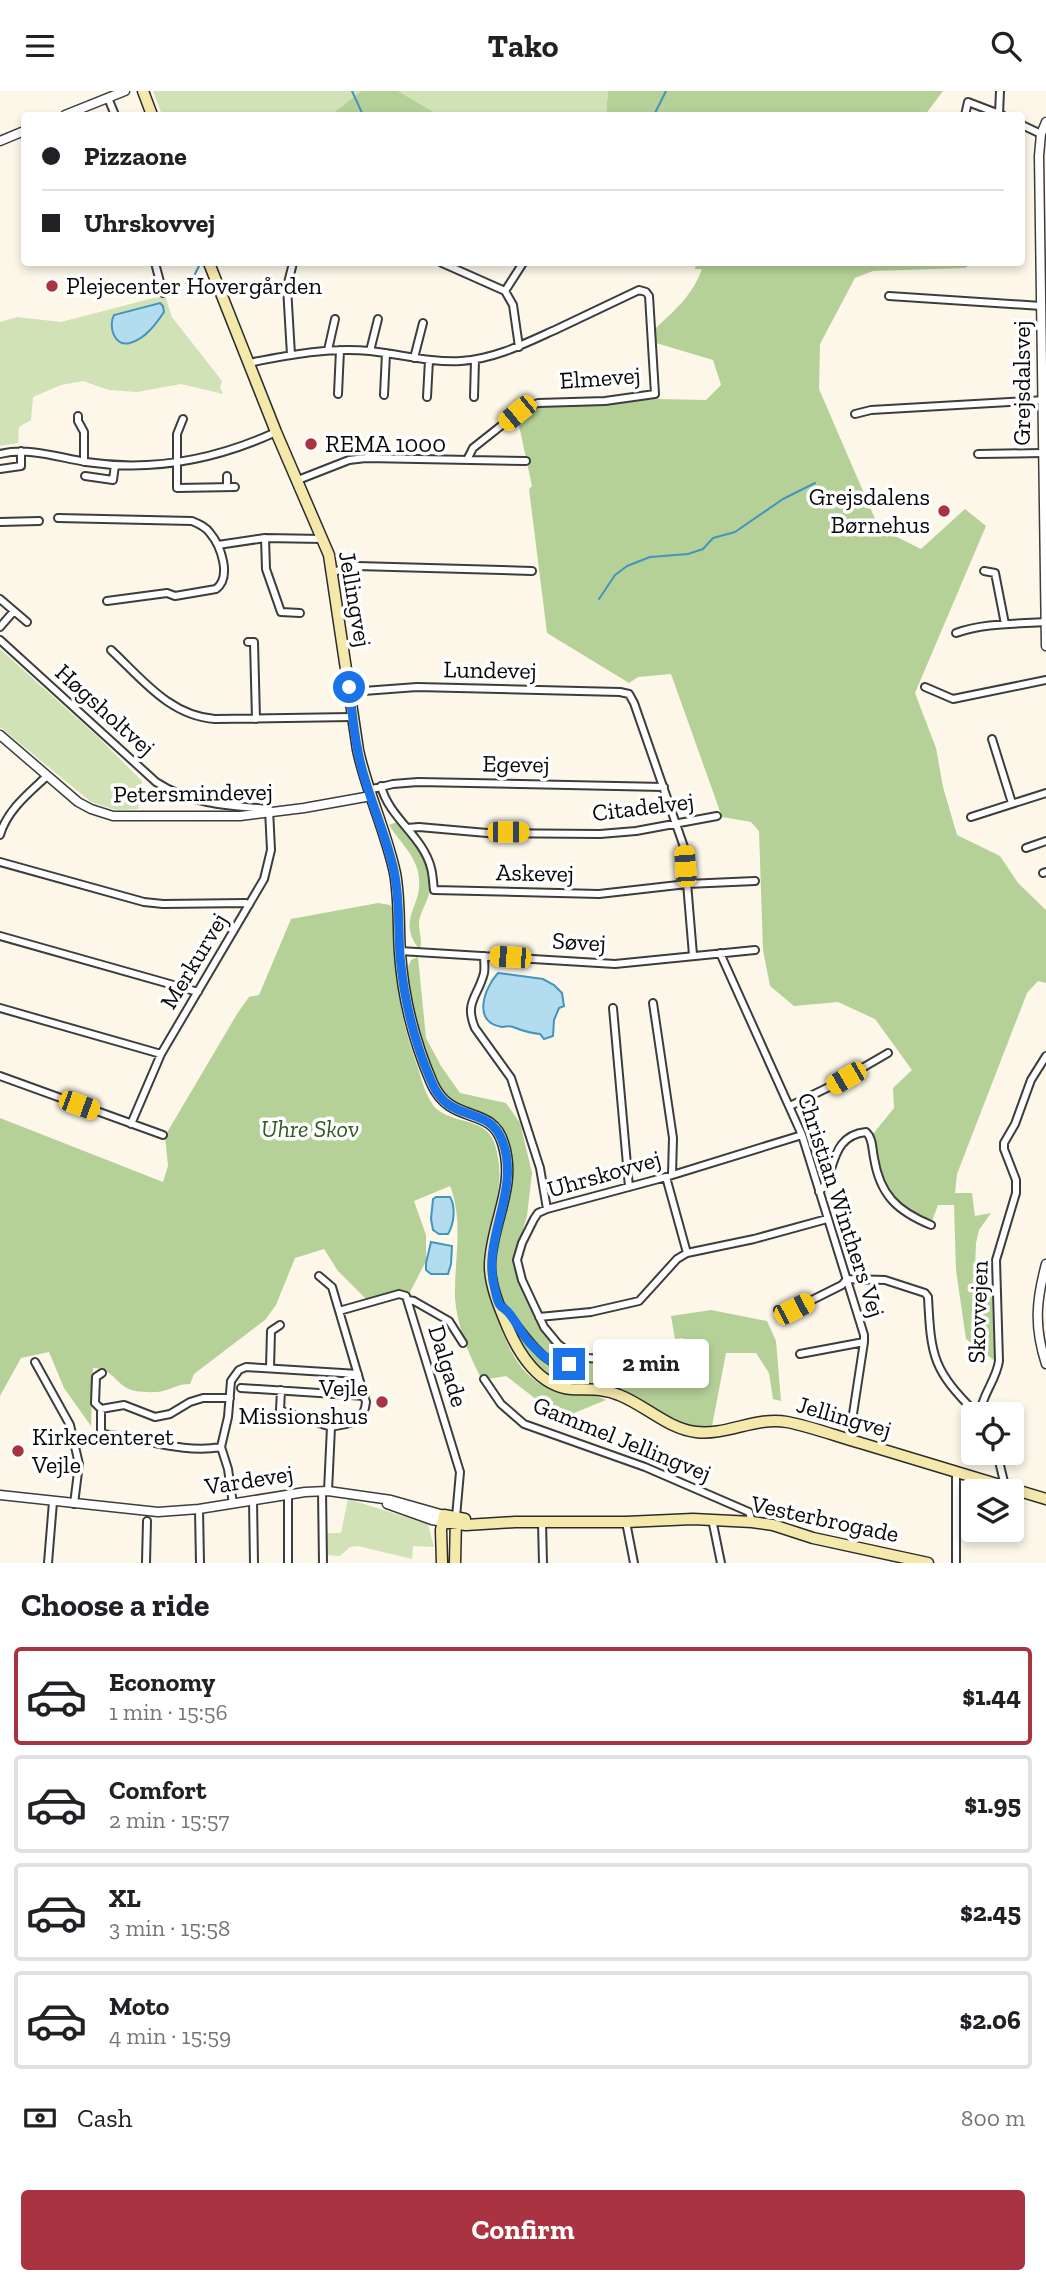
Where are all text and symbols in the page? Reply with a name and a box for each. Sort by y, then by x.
icon: menu [21,27,59,65]
text: Tako [488,27,558,65]
icon: search [987,27,1025,65]
text: Pizzaone [84,140,187,172]
text: Uhrskovvej [84,207,215,239]
place label: Plejecenter Hovergården [66,271,322,300]
marker: Plejecenter Hovergården [44,278,60,294]
street label: Grejsdalsvej [1007,320,1036,446]
street label: Elmevej [558,360,641,395]
car [495,392,540,434]
place label: REMA 1000 [325,429,446,458]
marker: REMA 1000 [303,436,319,452]
place label: Grejsdalens Børnehus [809,482,930,539]
marker: Grejsdalens Børnehus [936,503,952,519]
street label: Jellingvej [333,549,378,649]
street label: Lundevej [443,654,537,685]
street label: Høgsholtvej [50,657,161,762]
route start [333,671,365,703]
street label: Egevej [482,748,550,779]
street label: Petersmindevej [113,777,273,808]
street label: Citadelvej [590,786,696,827]
car [488,822,530,843]
car [674,844,697,888]
street label: Askevej [496,857,574,888]
street label: Merkurvej [154,907,234,1014]
street label: Søvej [551,926,607,957]
car [489,945,532,969]
car [823,1058,870,1098]
car [56,1088,103,1122]
street label: Christian Winthers Vej [791,1089,892,1321]
park label: Uhre Skov [261,1114,359,1143]
street label: Uhrskovvej [544,1144,664,1204]
street label: Skovvejen [961,1260,994,1364]
car [771,1290,818,1328]
street label: Dalgade [422,1321,475,1410]
callout: 2 min [594,1339,709,1389]
route end [553,1348,585,1380]
text: 2 min [622,1349,680,1377]
place label: Vejle Missionshus [238,1373,368,1430]
street label: Jellingvej [793,1389,895,1444]
street label: Gammel Jellingvej [529,1390,715,1487]
marker: Vejle Missionshus [374,1394,390,1410]
map controls [961,1402,1024,1542]
button: locate [961,1402,1024,1465]
place label: Kirkecenteret Vejle [31,1422,174,1479]
marker: Kirkecenteret Vejle [10,1443,26,1459]
street label: Vardevej [202,1458,295,1501]
button: layers [961,1479,1024,1542]
street label: Vesterbrogade [748,1488,902,1548]
text: Choose a ride [21,1586,209,1624]
icon: car [25,1665,88,1728]
text: Economy [109,1666,215,1698]
text: $1.44 [962,1680,1021,1712]
text: 1 min · 15:56 [109,1698,228,1726]
icon: car [25,1773,88,1836]
text: Comfort [109,1774,206,1806]
text: $1.95 [964,1788,1021,1820]
text: 2 min · 15:57 [109,1806,229,1834]
icon: car [25,1881,88,1944]
text: XL [109,1882,141,1914]
text: $2.45 [960,1896,1021,1928]
text: 3 min · 15:58 [109,1914,230,1942]
icon: car [25,1989,88,2052]
text: Moto [109,1990,169,2022]
text: $2.06 [959,2004,1021,2036]
text: 4 min · 15:59 [109,2022,231,2050]
icon: cash [21,2099,59,2137]
text: Cash [77,2102,132,2134]
text: 800 m [961,2104,1025,2132]
button: Confirm [21,2190,1025,2270]

